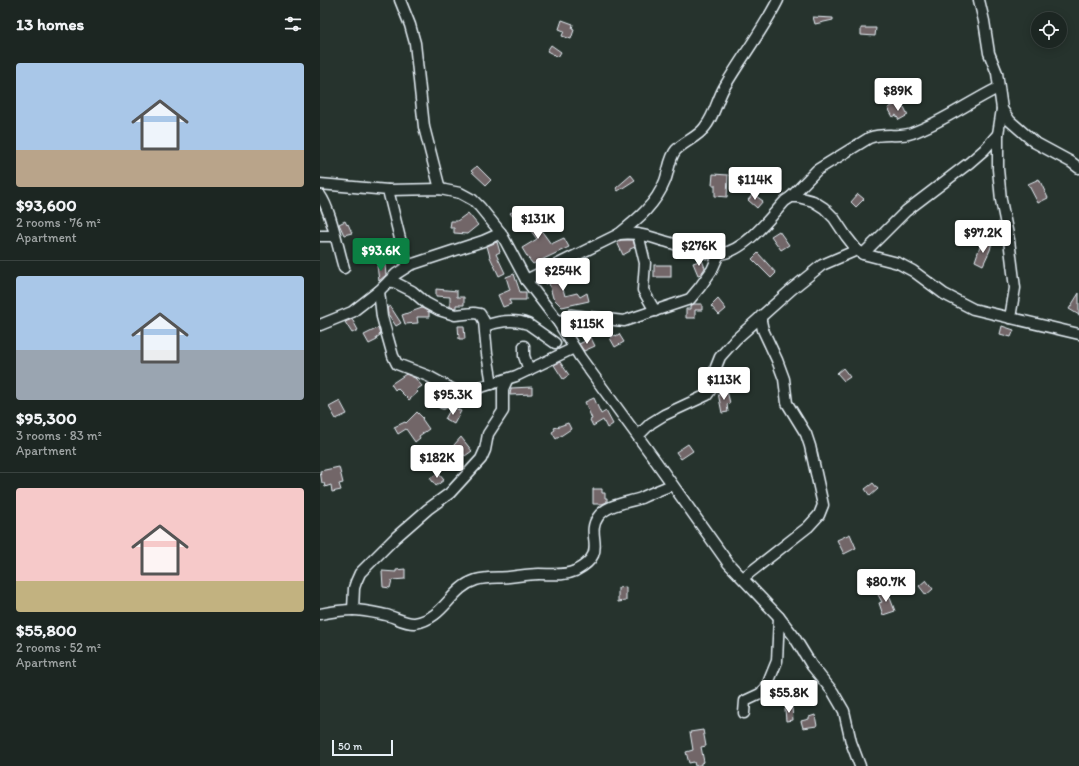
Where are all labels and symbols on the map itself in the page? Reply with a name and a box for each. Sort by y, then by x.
pin: $89K [874,78,922,112]
pin: $114K [727,167,783,201]
pin: $131K [510,206,566,240]
pin: $97.2K [950,220,1016,254]
pin: $276K [671,233,727,267]
pin: $93.6K [348,238,414,272]
pin: $254K [535,258,591,292]
pin: $115K [559,311,615,345]
pin: $113K [696,367,752,401]
pin: $95.3K [420,382,486,416]
pin: $182K [409,445,465,479]
pin: $80.7K [853,569,919,603]
pin: $55.8K [756,680,822,714]
scale bar [332,738,393,757]

